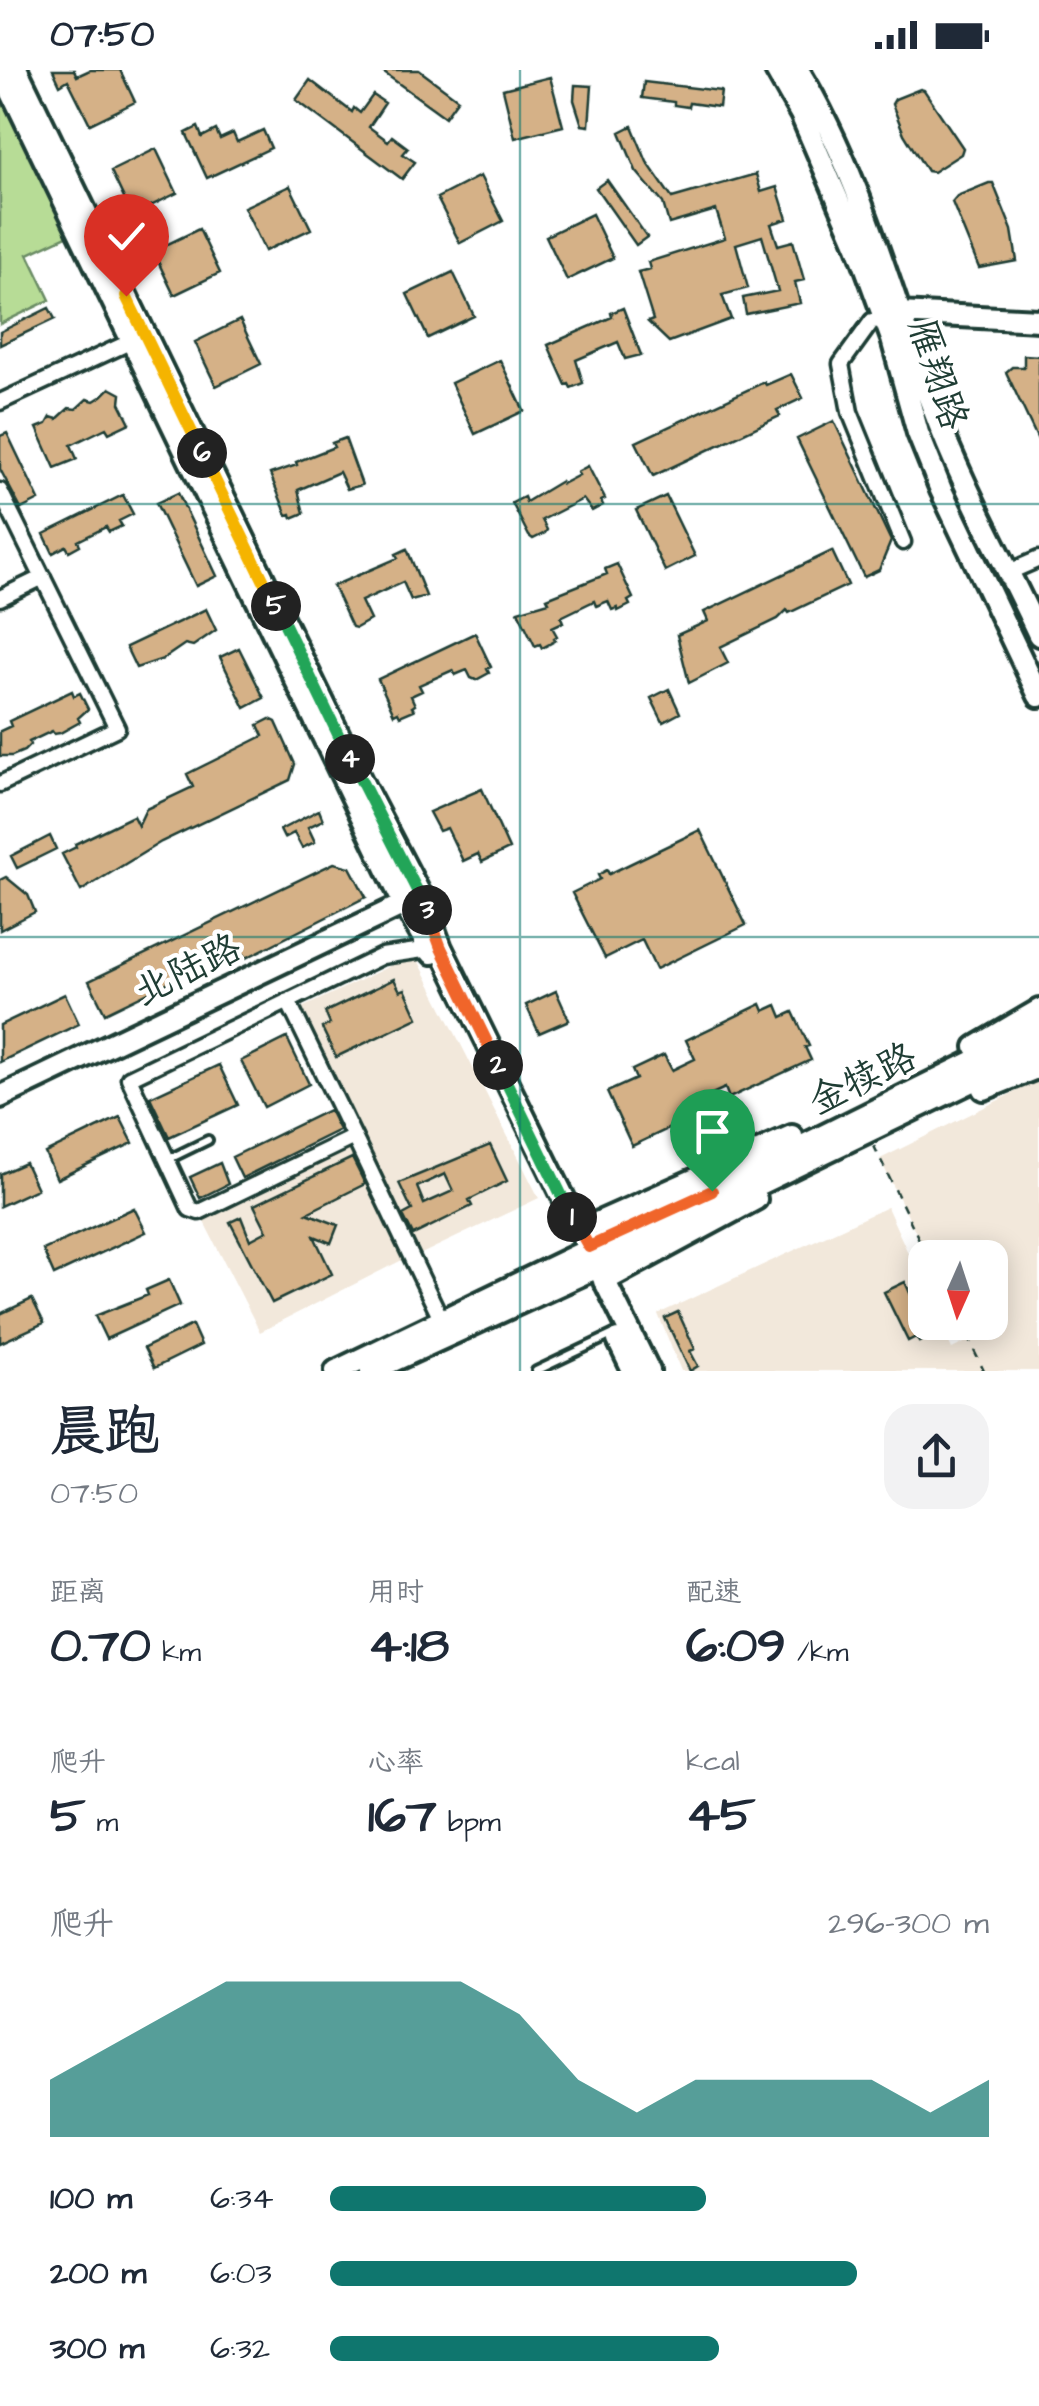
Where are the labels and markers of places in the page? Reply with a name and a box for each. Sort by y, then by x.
pin [84,194,169,297]
pin: 6 [177,428,227,478]
pin: 5 [251,581,301,631]
pin: 4 [325,734,375,784]
pin: 3 [402,885,452,935]
pin: 2 [473,1040,523,1090]
pin [670,1089,755,1192]
pin: 1 [547,1192,597,1242]

